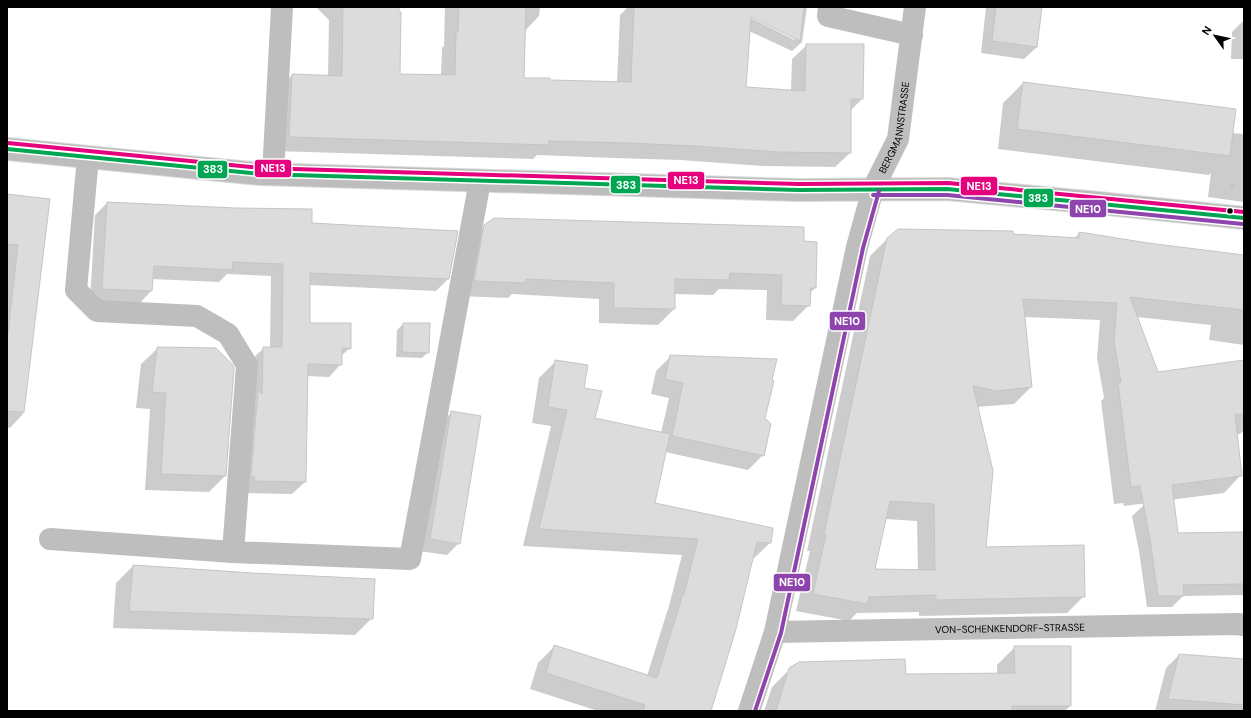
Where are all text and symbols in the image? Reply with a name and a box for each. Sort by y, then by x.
north arrow [1195,16,1235,56]
text: N [1199,23,1215,38]
street label: BERGMANNSTRASSE [875,81,912,175]
line badge: NE13 [254,159,292,178]
line badge: 383 [197,160,228,179]
text: NE13 [260,161,286,175]
text: 383 [203,162,223,176]
line badge: NE13 [667,171,705,190]
text: NE13 [673,173,699,187]
line badge: 383 [610,175,641,194]
line badge: NE13 [960,176,998,196]
text: 383 [616,178,636,192]
text: NE13 [966,179,992,193]
line badge: 383 [1023,188,1054,208]
text: 383 [1028,191,1048,205]
line badge: NE10 [1069,199,1107,218]
text: NE10 [1075,202,1101,216]
unlabelled marker [1225,206,1235,216]
line badge: NE10 [829,311,866,331]
text: NE10 [834,314,860,328]
line badge: NE10 [773,573,811,592]
text: NE10 [779,575,805,589]
street label: VON-SCHENKENDORF-STRASSE [935,620,1085,636]

